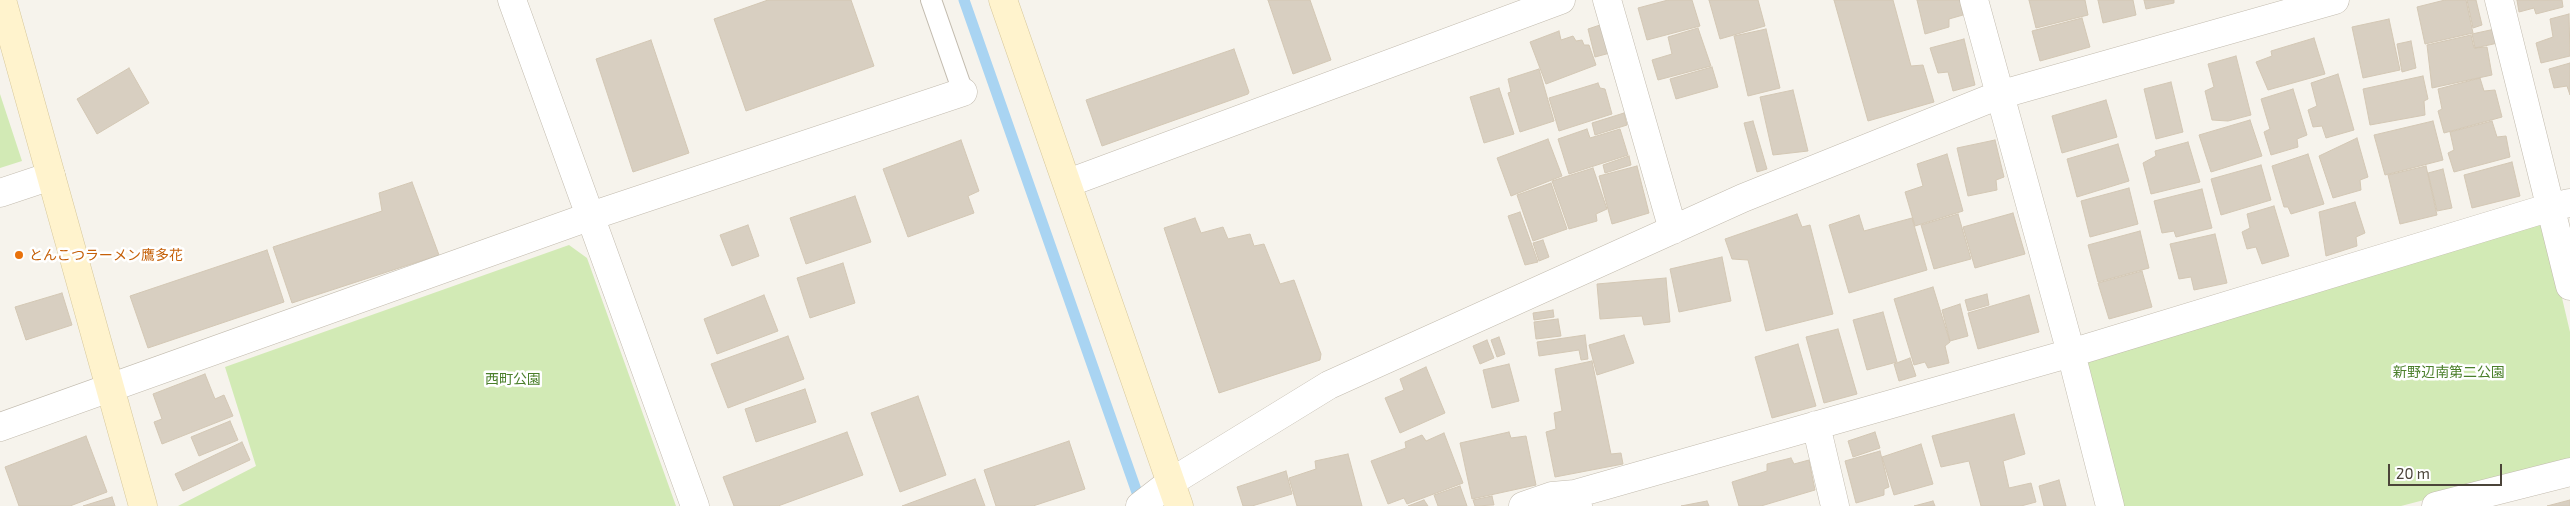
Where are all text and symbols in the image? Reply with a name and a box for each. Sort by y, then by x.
place label: とんこつラーメン鷹多花 [29,247,183,263]
marker: とんこつラーメン鷹多花 [13,249,25,261]
park label: 新野辺南第二公園 [2393,364,2505,380]
park label: 西町公園 [485,371,541,387]
scale bar [2390,454,2504,486]
text: 20 m [2396,464,2430,482]

